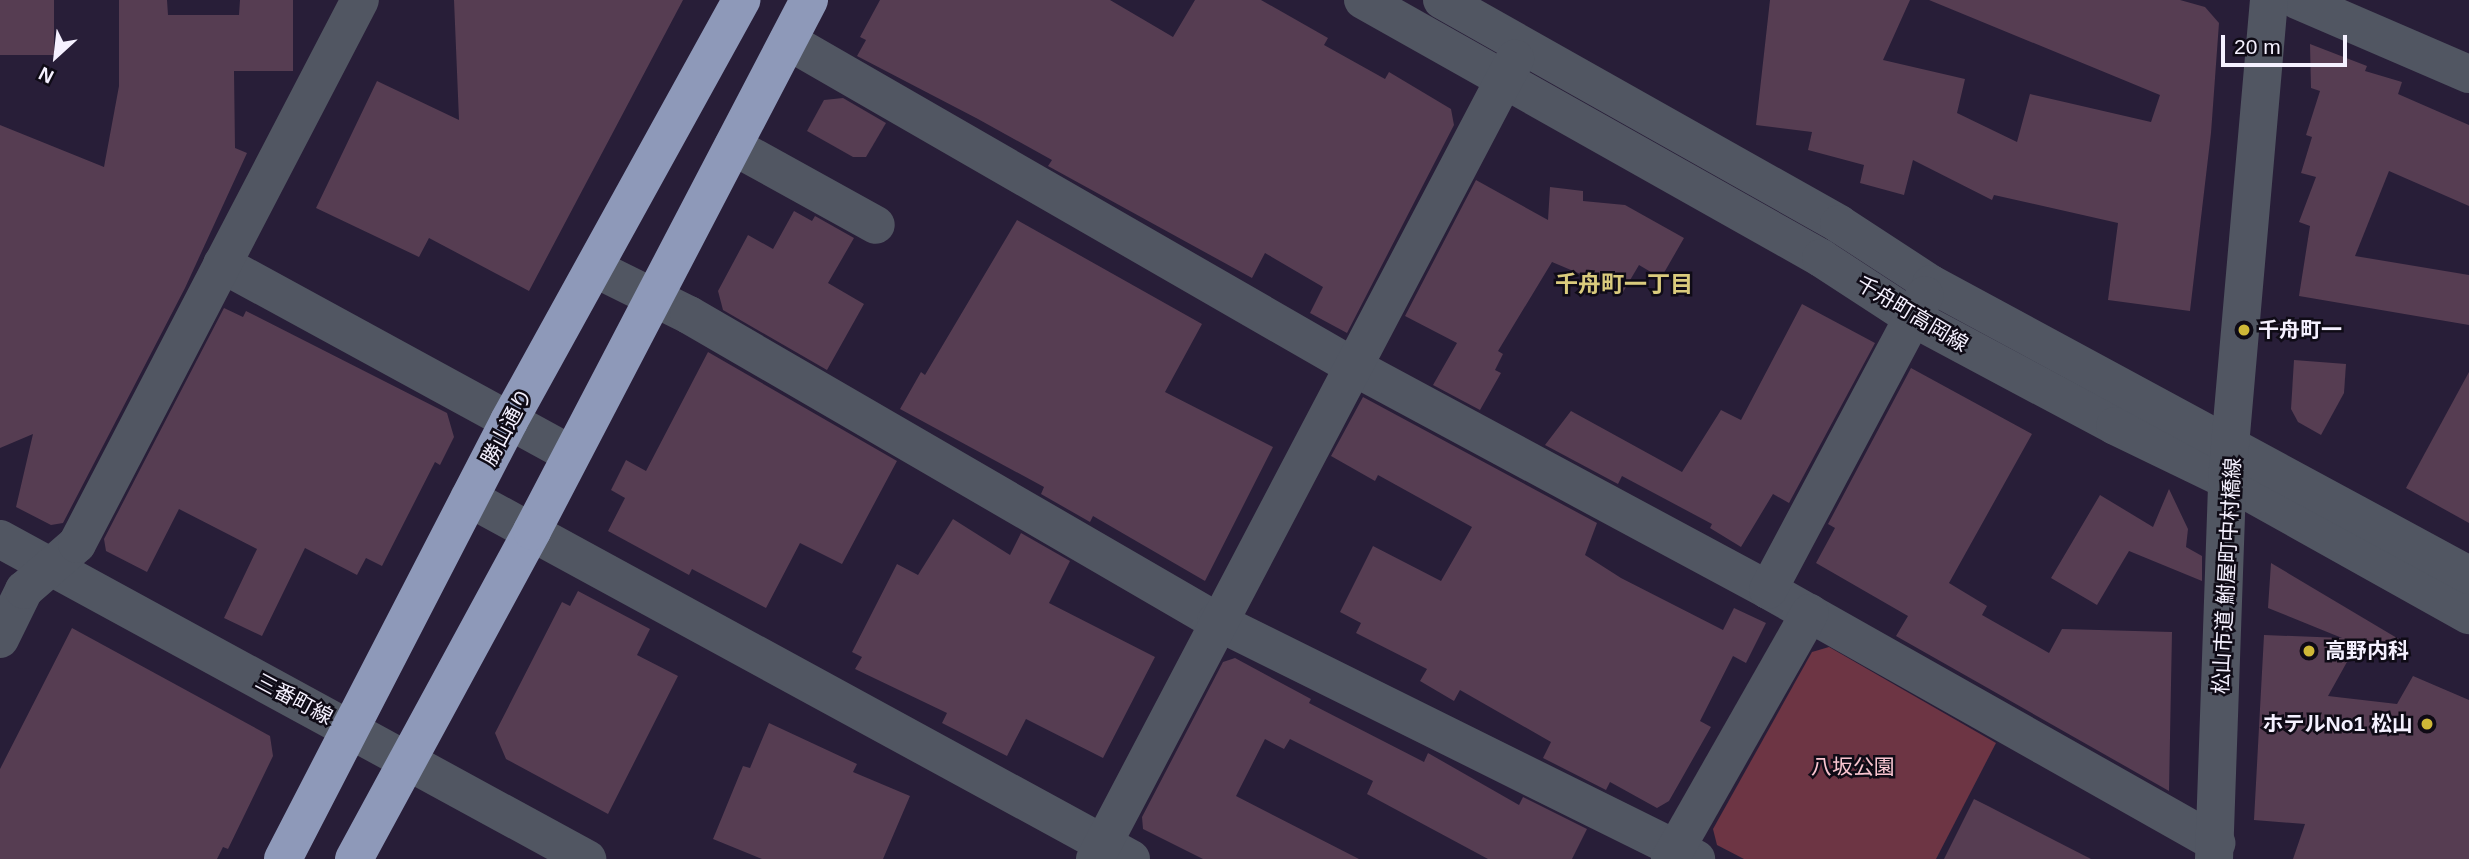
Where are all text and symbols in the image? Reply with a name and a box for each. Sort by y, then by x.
north arrow [21,21,91,91]
scale bar [2224,21,2350,65]
text: 20 m [2234,35,2281,58]
text: N [35,63,57,88]
district label: 千舟町一丁目 [1555,270,1693,298]
street label: 千舟町高岡線 [1852,271,1972,357]
place label: 千舟町一 [2258,317,2342,343]
marker: 千舟町一 [2236,322,2252,338]
street label: 勝山通り [476,384,538,470]
street label: 松山市道 鮒屋町中村橋線 [2208,457,2246,695]
place label: 高野内科 [2325,638,2409,664]
marker: 高野内科 [2299,641,2319,661]
street label: 三番町線 [251,668,337,730]
place label: ホテルNo1 松山 [2262,711,2413,737]
marker: ホテルNo1 松山 [2419,716,2435,732]
park label: 八坂公園 [1811,754,1895,780]

